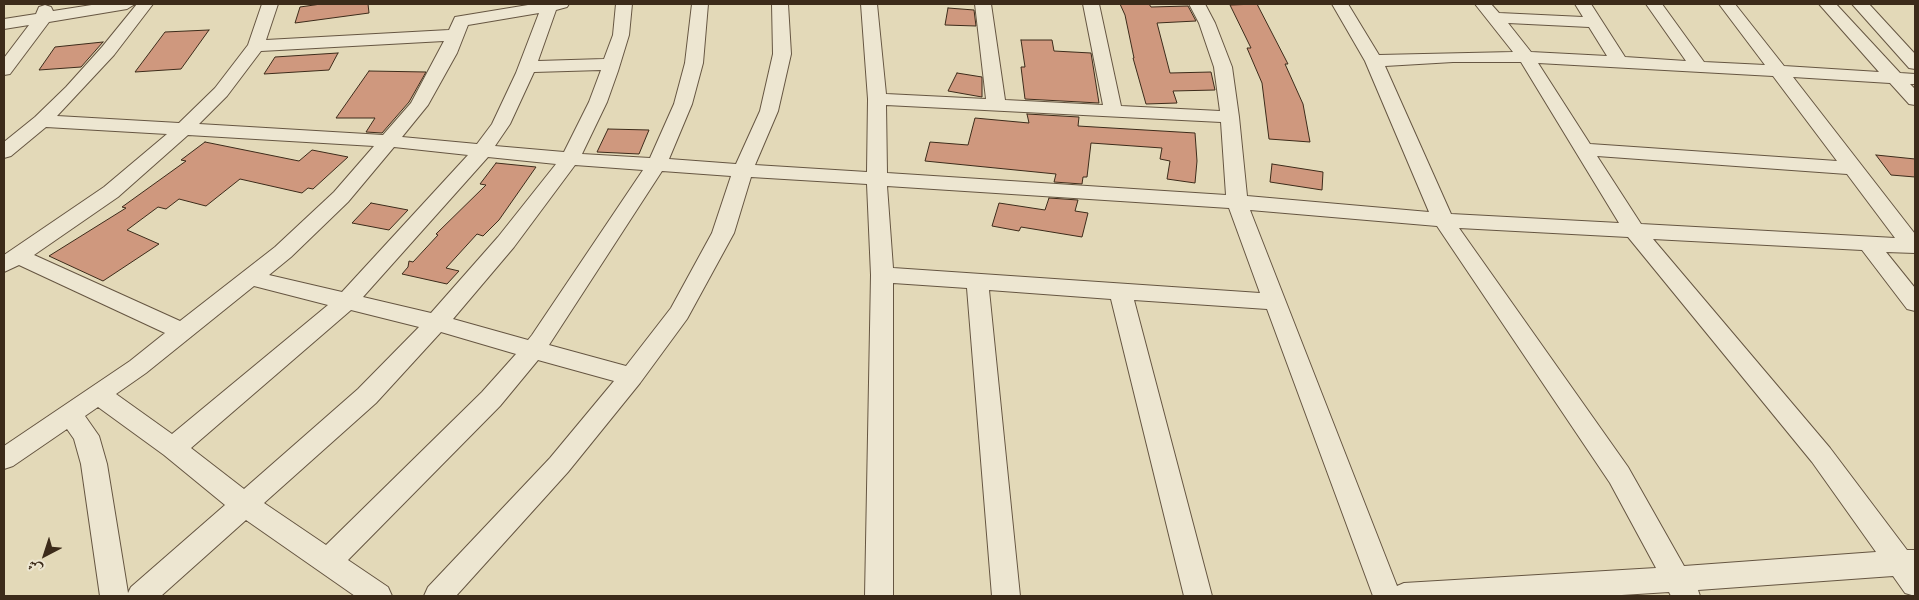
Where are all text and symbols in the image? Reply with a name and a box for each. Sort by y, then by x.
north arrow [20,530,70,580]
text: ش [24,555,46,578]

